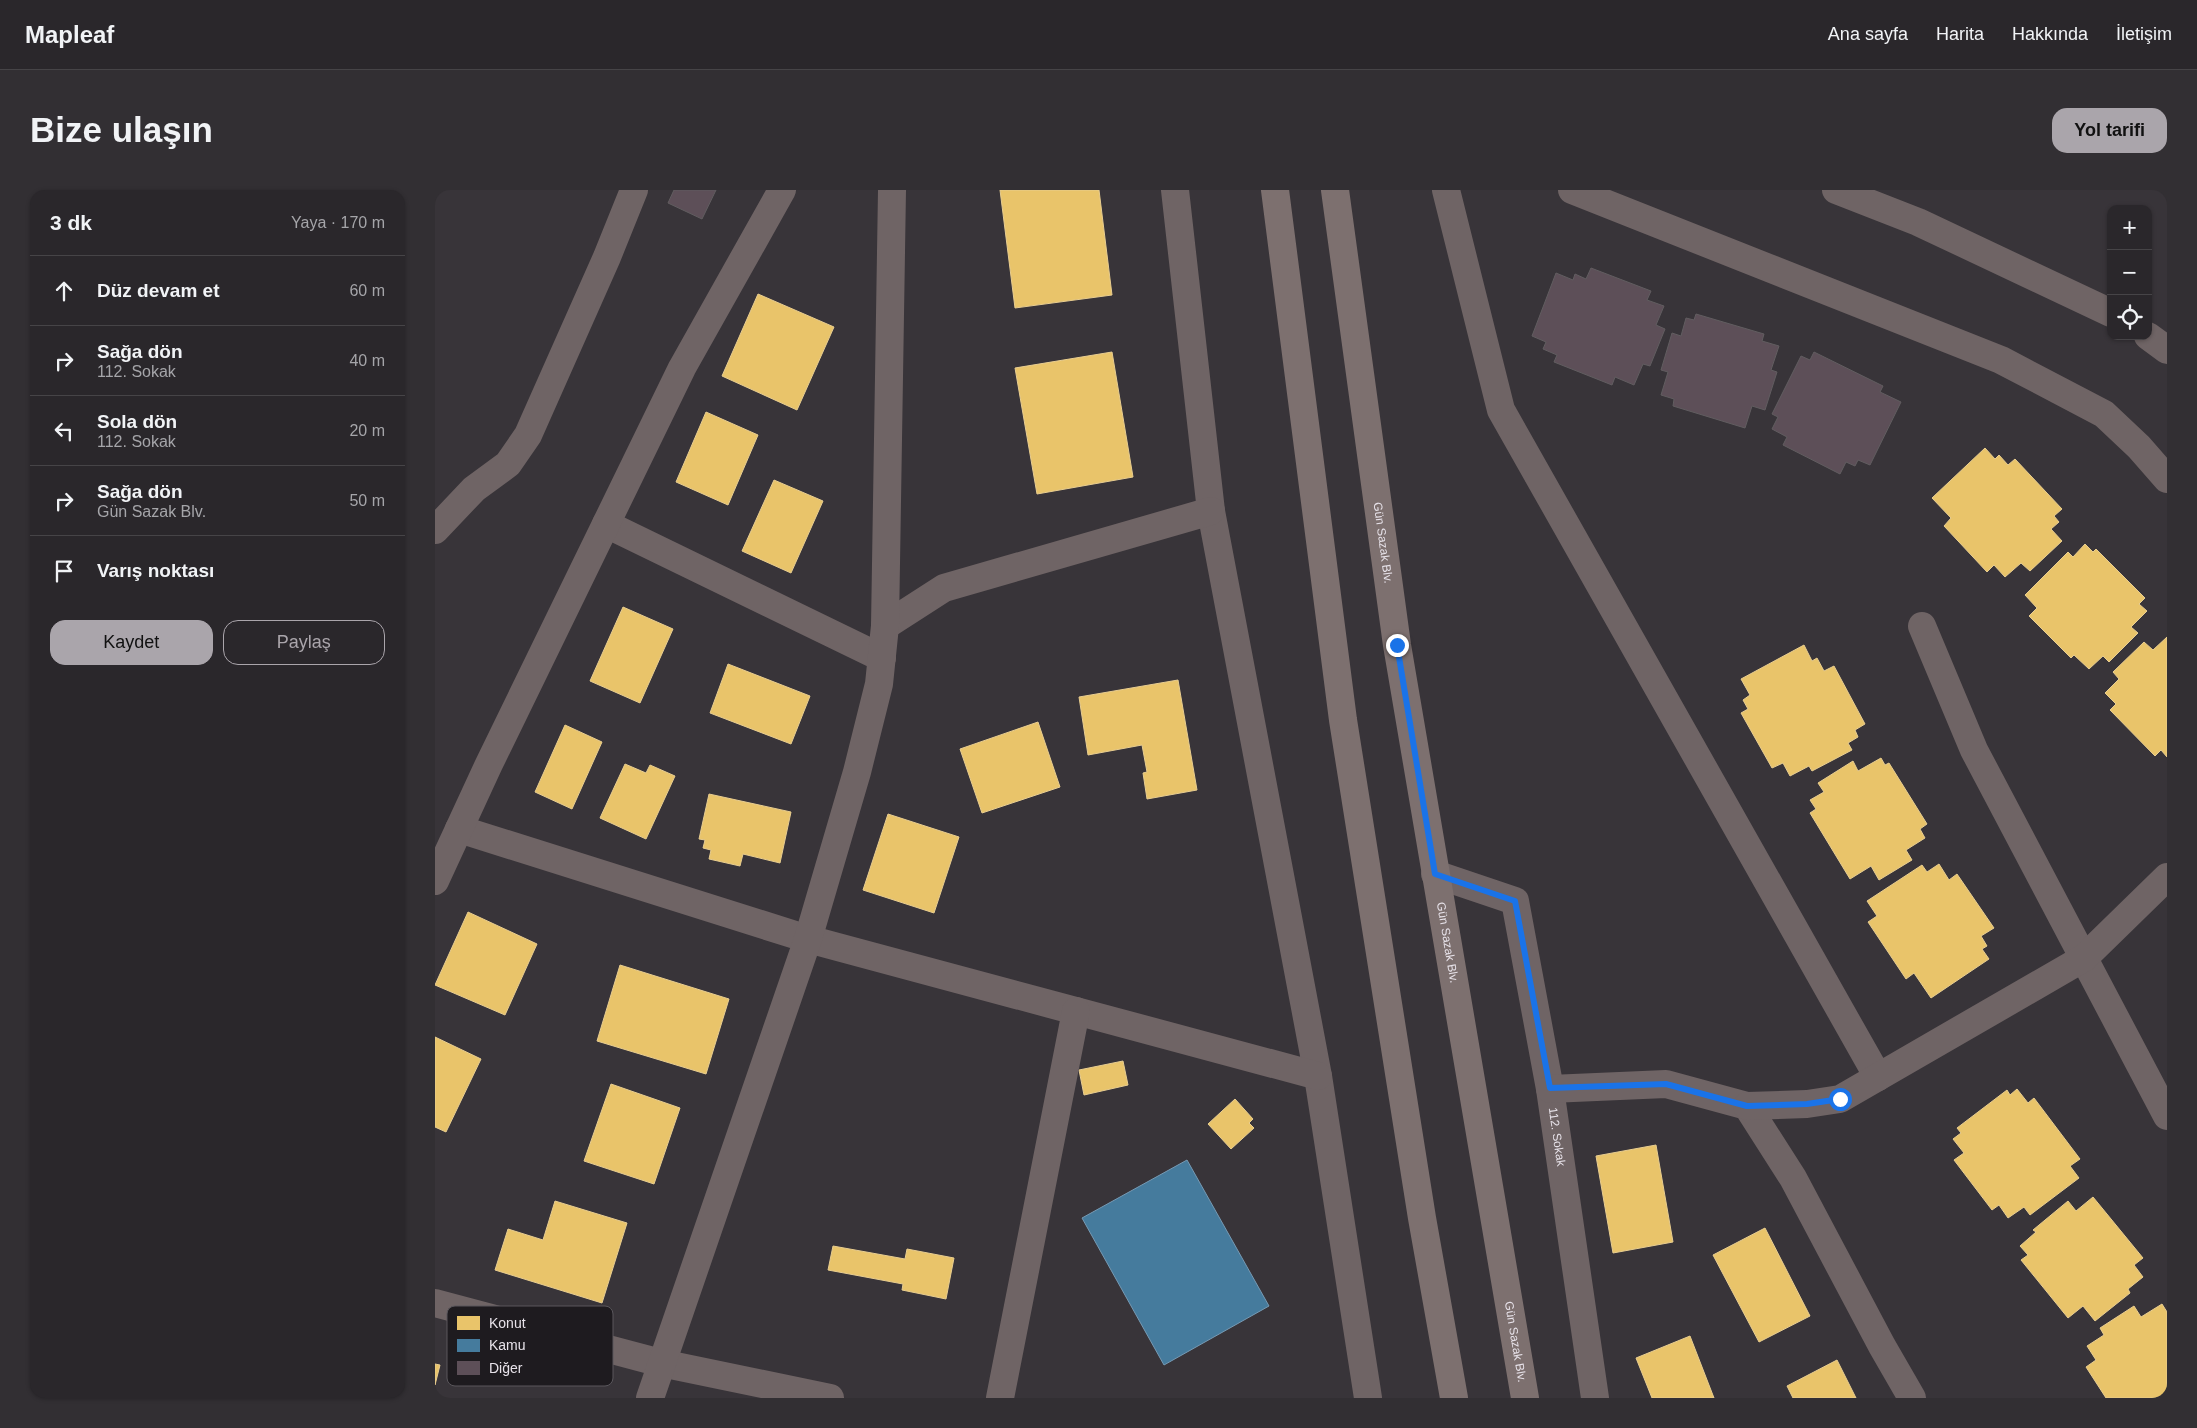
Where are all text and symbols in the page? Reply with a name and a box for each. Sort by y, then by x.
text: Mapleaf [25,21,114,48]
text: Ana sayfa [1828,24,1908,44]
text: Harita [1936,24,1984,44]
text: Hakkında [2012,24,2088,44]
text: İletişim [2116,24,2172,44]
button: Yol tarifi [2052,108,2167,153]
text: Bize ulaşın [30,110,213,149]
map controls [2107,205,2152,340]
button: + [2107,205,2152,250]
text: 3 dk [50,211,92,234]
text: Yaya · 170 m [291,214,385,231]
button: − [2107,250,2152,295]
icon: ahead [50,277,78,305]
text: Düz devam et [97,280,219,301]
text: 60 m [349,282,385,299]
button: locate [2107,295,2152,340]
text: Sağa dön [97,341,183,362]
icon: right [50,347,78,375]
text: 40 m [349,352,385,369]
text: 112. Sokak [97,363,176,380]
text: Sola dön [97,411,177,432]
icon: left [50,417,78,445]
text: 20 m [349,422,385,439]
text: 112. Sokak [97,433,176,450]
text: Sağa dön [97,481,183,502]
icon: right [50,487,78,515]
text: 50 m [349,492,385,509]
street label: Gün Sazak Blv. [1371,501,1396,584]
text: Gün Sazak Blv. [97,503,206,520]
icon: arrive [50,557,78,585]
text: Varış noktası [97,560,214,581]
button: Kaydet [50,620,213,665]
button: Paylaş [223,620,385,665]
route end [1386,634,1409,657]
street label: Gün Sazak Blv. [1434,901,1461,984]
route start [1829,1088,1852,1111]
street label: 112. Sokak [1546,1107,1568,1168]
street label: Gün Sazak Blv. [1502,1300,1529,1383]
legend [447,1306,613,1386]
text: Konut [489,1315,526,1331]
text: Kamu [489,1337,526,1353]
text: Diğer [489,1360,523,1376]

